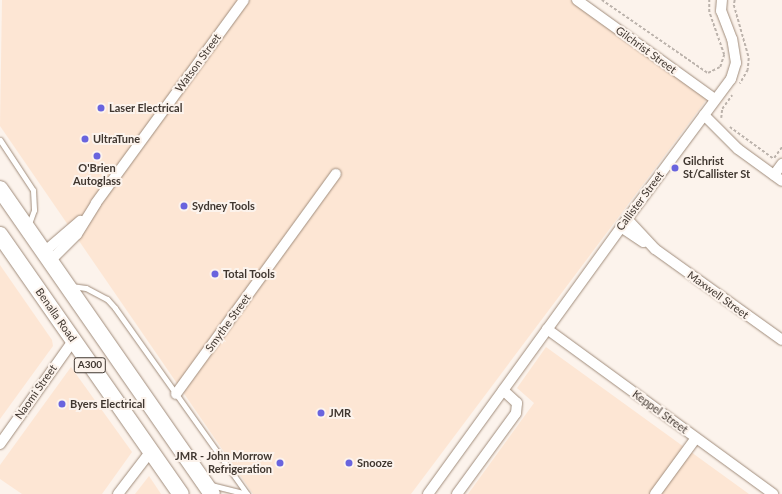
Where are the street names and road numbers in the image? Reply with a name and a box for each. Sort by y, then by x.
street label: Gilchrist Street [613,24,679,76]
street label: Watson Street [172,31,224,95]
street label: Callister Street [613,169,667,233]
street label: Maxwell Street [685,268,751,322]
street label: Benalla Road [33,286,79,344]
street label: Smythe Street [203,292,253,354]
road number: A300 [73,357,107,373]
street label: Naomi Street [12,362,60,422]
street label: Keppel Street [630,388,690,436]

